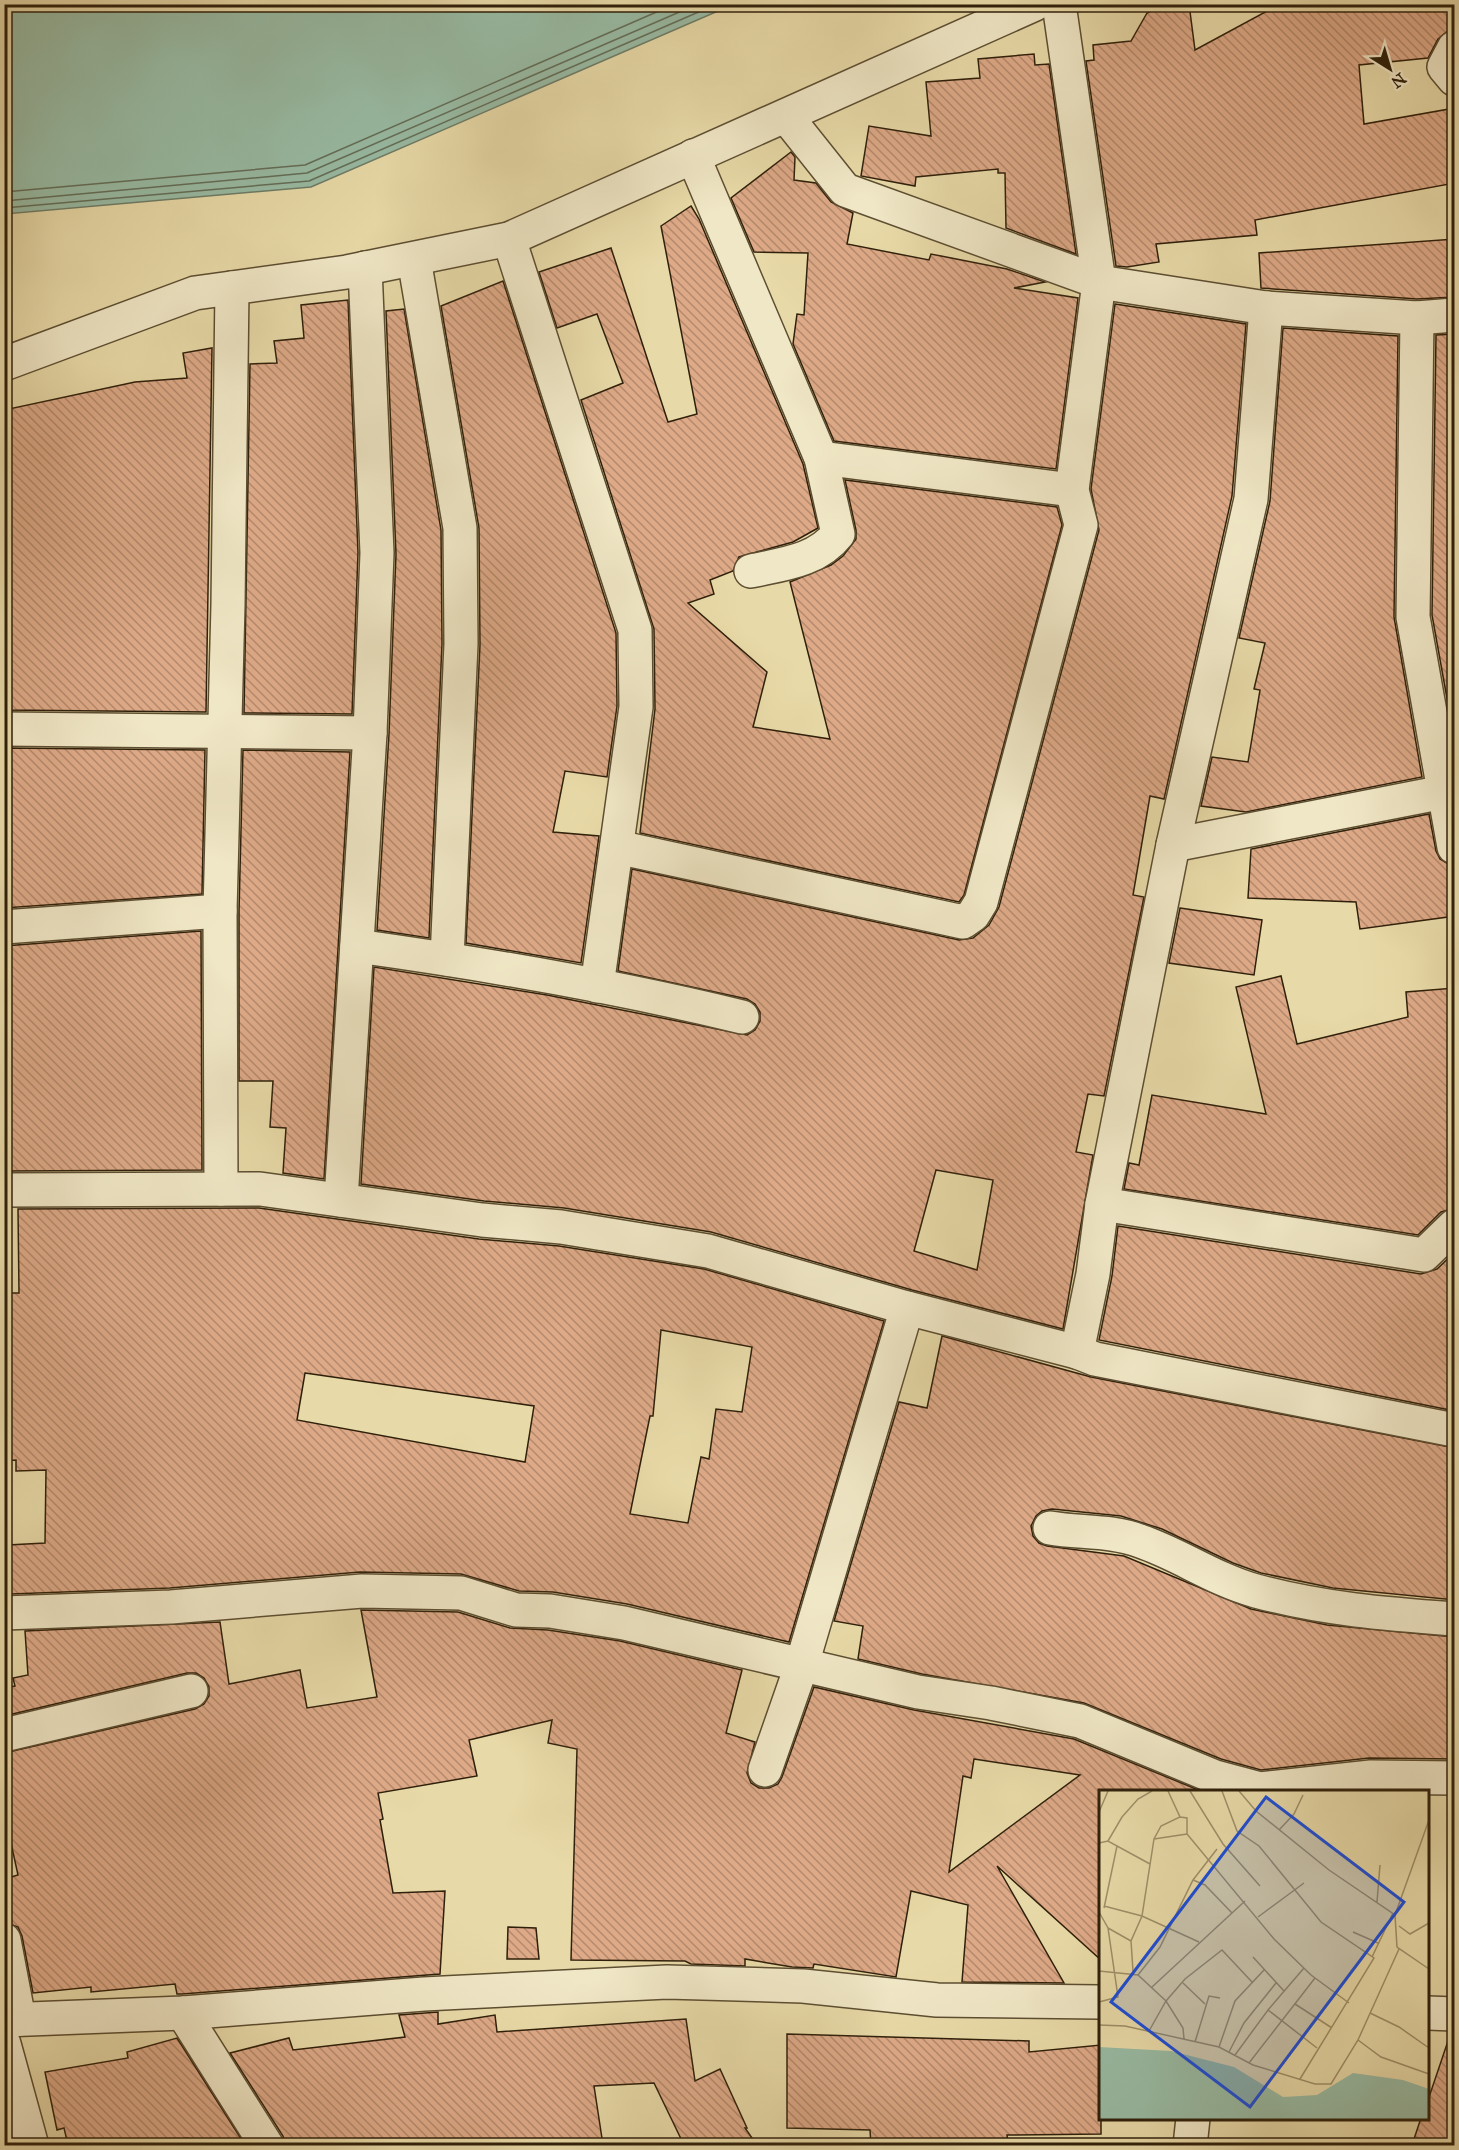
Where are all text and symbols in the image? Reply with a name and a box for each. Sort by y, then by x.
north arrow [1360,39,1420,99]
text: N [1387,69,1410,93]
inset map [1099,1790,1429,2120]

